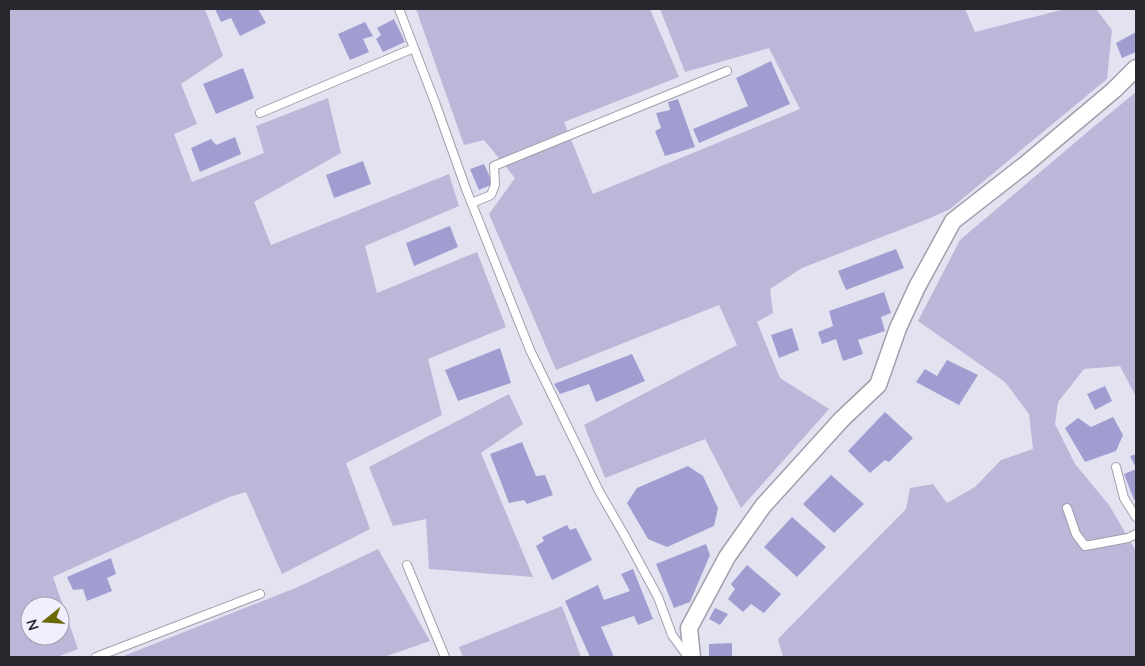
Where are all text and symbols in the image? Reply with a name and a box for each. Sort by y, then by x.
north arrow [20,596,70,646]
text: N [22,617,42,633]

